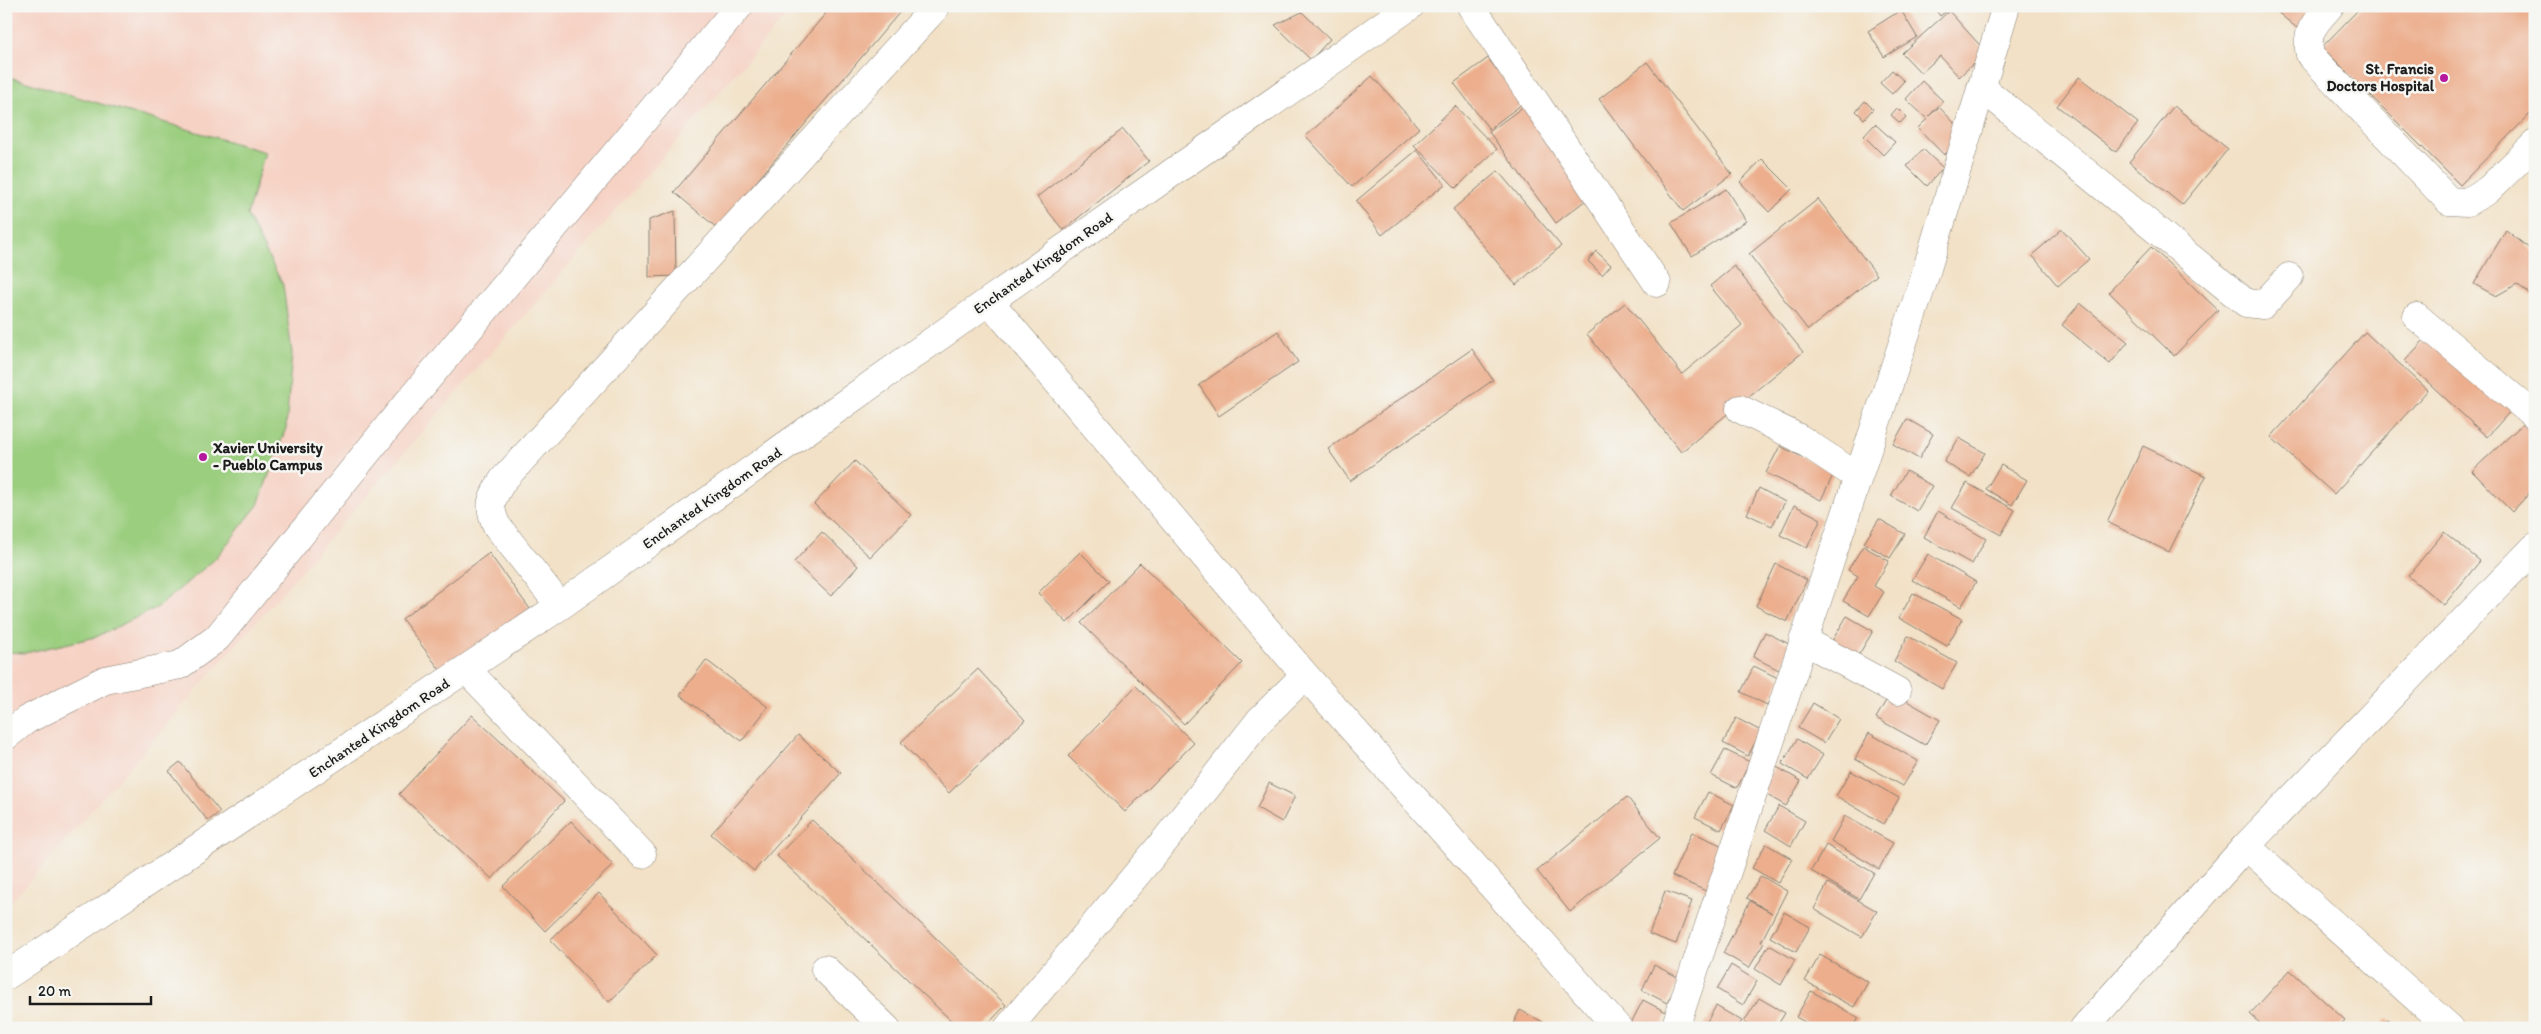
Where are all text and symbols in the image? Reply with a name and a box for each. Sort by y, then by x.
place label: St. Francis Doctors Hospital [2326,60,2435,96]
marker: St. Francis Doctors Hospital [2438,72,2450,84]
street label: Enchanted Kingdom Road [970,208,1116,318]
place label: Xavier University - Pueblo Campus [213,439,324,475]
street label: Enchanted Kingdom Road [639,443,785,553]
marker: Xavier University - Pueblo Campus [197,451,209,463]
street label: Enchanted Kingdom Road [305,674,453,782]
scale bar [30,974,151,1006]
text: 20 m [38,982,72,1000]

